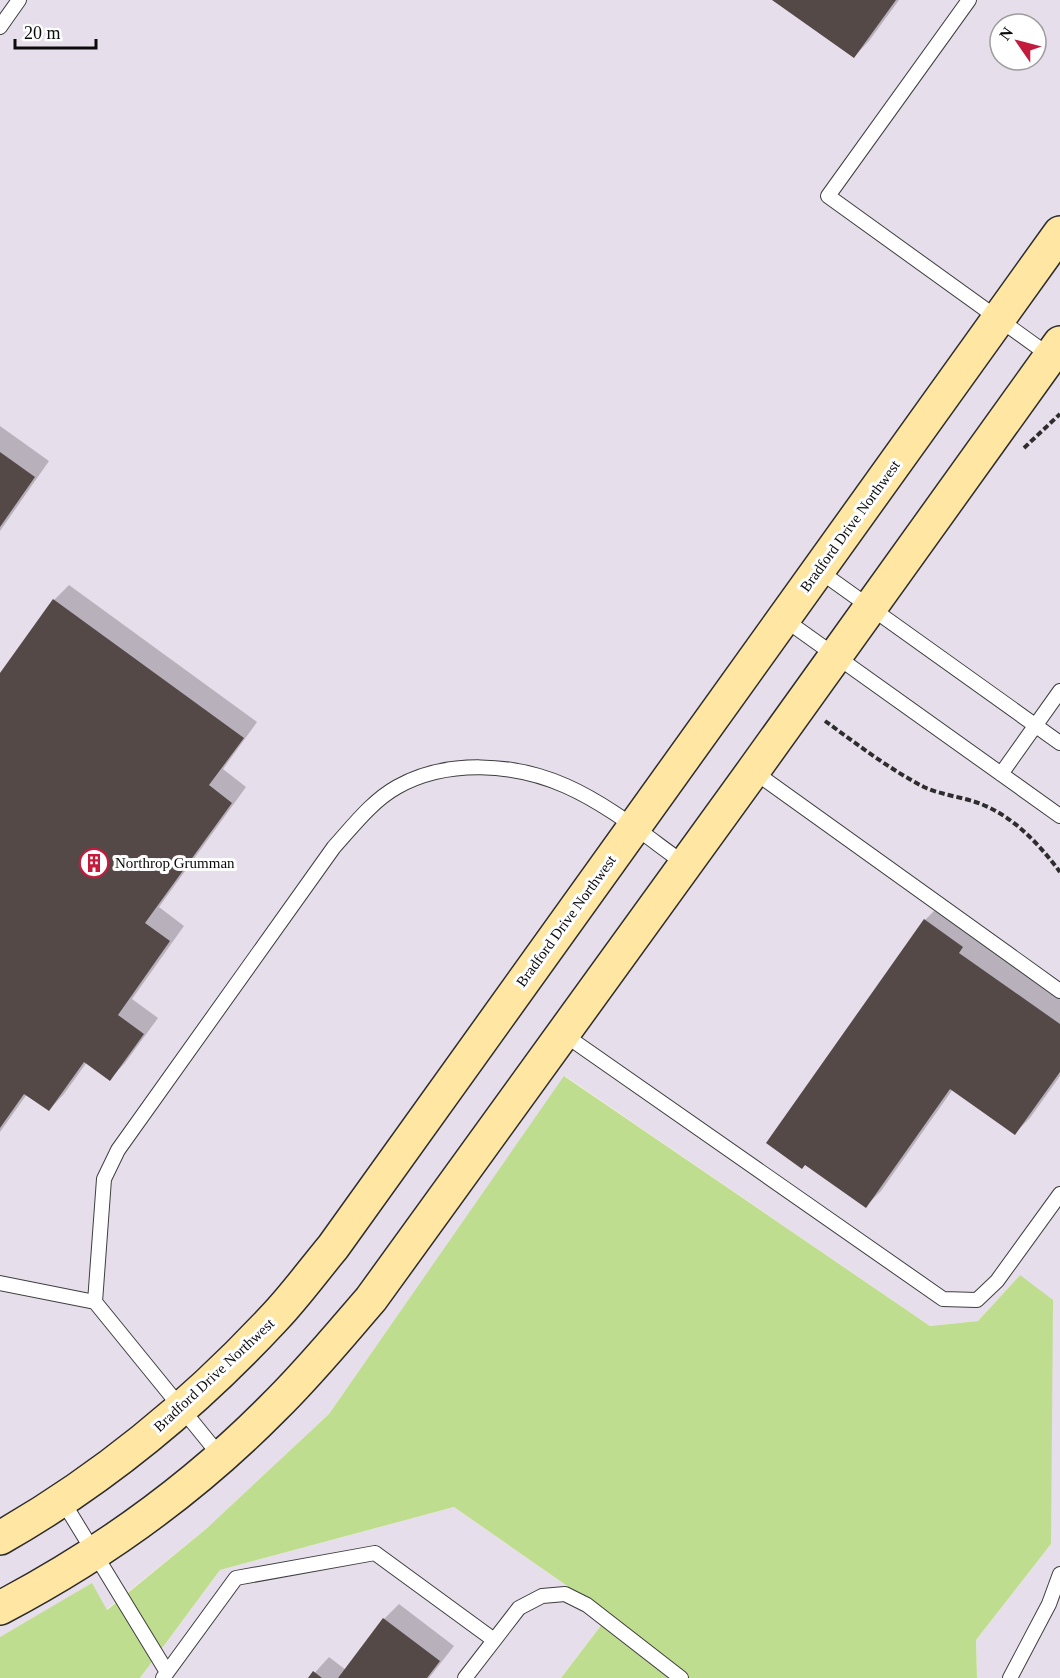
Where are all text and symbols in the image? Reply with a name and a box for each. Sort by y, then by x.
scale bar [15,12,96,50]
north arrow [988,12,1048,72]
text: 20 m [24,23,61,43]
text: N [996,24,1017,43]
street label: Bradford Drive Northwest [797,457,903,595]
building icon: Northrop Grumman [78,847,110,879]
street label: Bradford Drive Northwest [513,852,619,990]
place label: Northrop Grumman [115,855,235,871]
street label: Bradford Drive Northwest [151,1315,278,1435]

